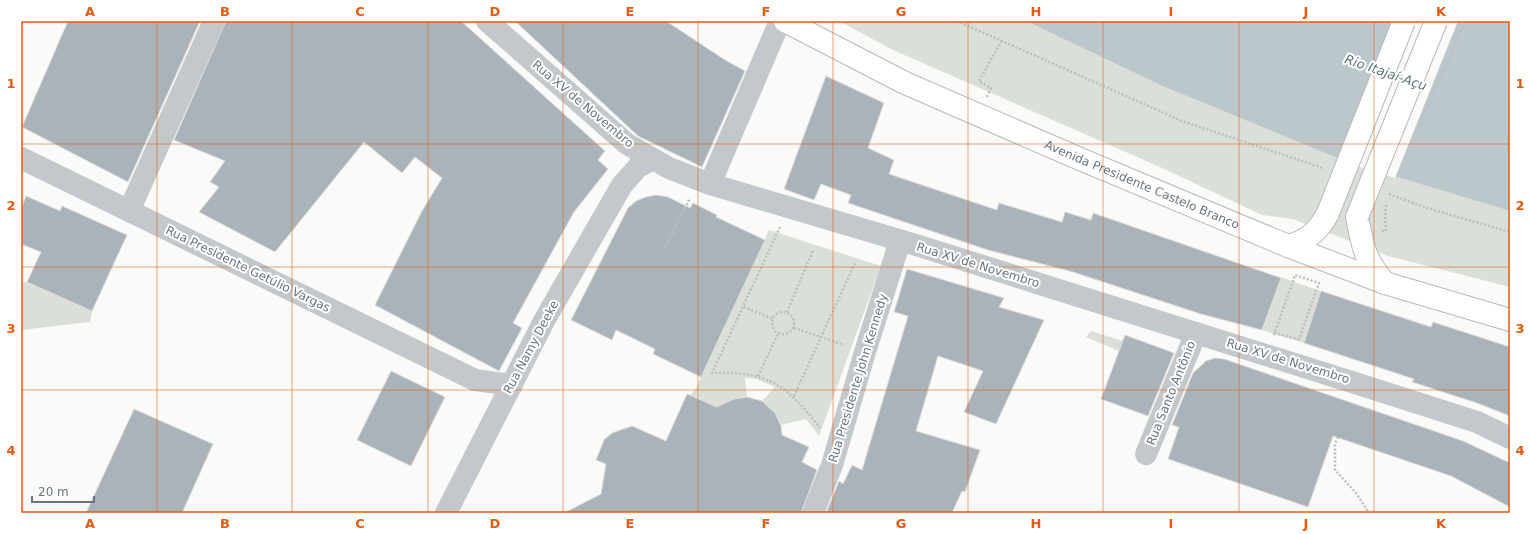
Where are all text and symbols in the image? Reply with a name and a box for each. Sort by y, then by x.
text: A [85,4,95,19]
text: B [220,4,230,19]
text: C [355,4,365,19]
text: D [490,4,501,19]
text: E [626,4,634,19]
text: F [762,4,770,19]
text: G [896,4,906,19]
text: H [1031,4,1041,19]
text: I [1169,4,1173,19]
text: J [1303,4,1308,19]
text: K [1436,4,1447,19]
water label: Rio Itajaí-Açu [1343,51,1429,94]
street label: Rua XV de Novembro [530,58,636,150]
text: 1 [6,76,16,91]
text: 1 [1515,76,1525,91]
street label: Avenida Presidente Castelo Branco [1043,138,1241,232]
text: 2 [6,198,16,213]
text: 2 [1515,198,1525,213]
street label: Rua Presidente Getúlio Vargas [164,223,332,315]
street label: Rua XV de Novembro [915,240,1041,290]
street label: Rua Presidente John Kennedy [826,292,890,464]
street label: Rua Namy Deeke [501,298,561,396]
text: 3 [6,321,16,336]
text: 3 [1515,321,1525,336]
street label: Rua XV de Novembro [1225,336,1351,386]
street label: Rua Santo Antônio [1144,339,1198,447]
text: 4 [6,443,16,458]
text: 4 [1515,443,1525,458]
scale bar [32,478,94,504]
text: 20 m [38,485,69,499]
text: A [85,516,95,531]
text: B [220,516,230,531]
text: C [355,516,365,531]
text: D [490,516,501,531]
text: E [626,516,634,531]
text: F [762,516,770,531]
text: G [896,516,906,531]
text: H [1031,516,1041,531]
text: I [1169,516,1173,531]
text: J [1303,516,1308,531]
text: K [1436,516,1447,531]

